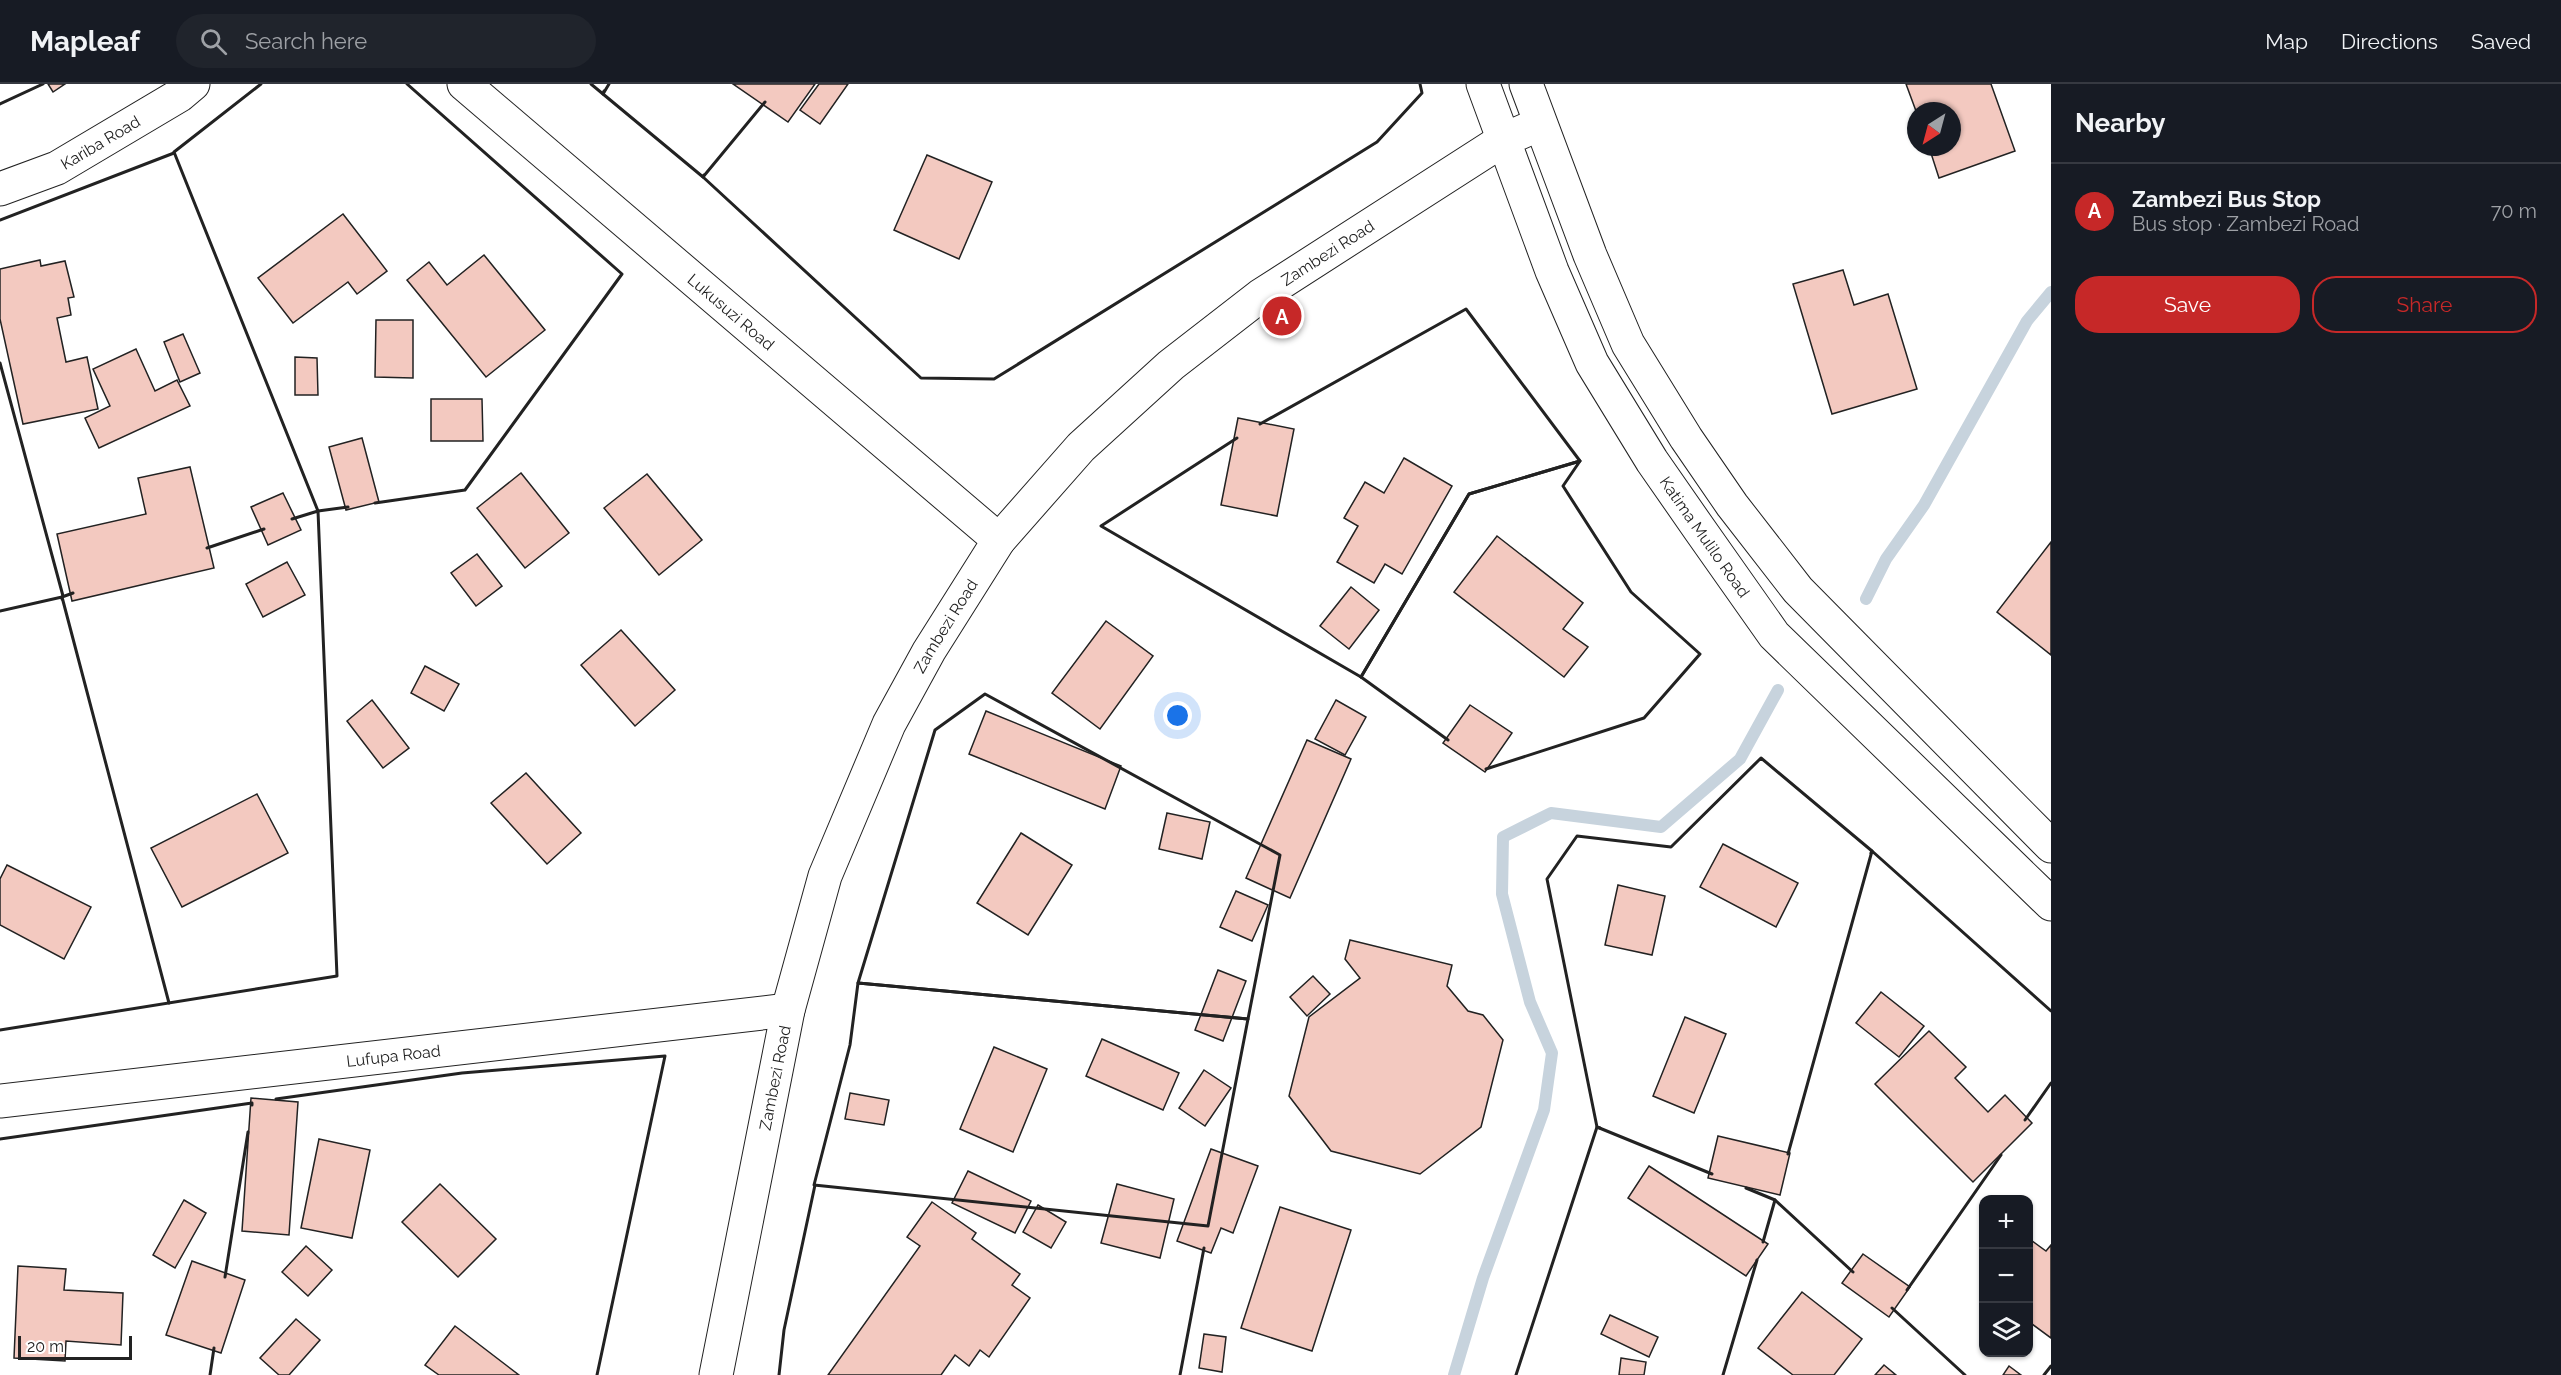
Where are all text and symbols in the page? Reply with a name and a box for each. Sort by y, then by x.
search box [176,14,596,68]
text: Mapleaf [30,25,140,58]
icon: search [197,25,230,58]
text: Search here [245,28,367,54]
text: Map [2265,29,2308,54]
text: Directions [2341,29,2438,54]
text: Saved [2471,29,2531,54]
north arrow [1907,102,1961,156]
text: Nearby [2075,108,2165,138]
street label: Kariba Road [57,111,143,173]
text: Zambezi Bus Stop [2132,186,2321,212]
text: A [2088,199,2101,223]
text: 70 m [2491,199,2537,223]
text: Bus stop · Zambezi Road [2132,212,2359,236]
street label: Zambezi Road [1278,216,1378,289]
street label: Lukusuzi Road [684,269,778,354]
button: Save [2075,276,2300,333]
button: Share [2312,276,2537,333]
pin: A [1262,294,1302,338]
street label: Katima Mulilo Road [1656,473,1754,601]
street label: Zambezi Road [909,576,981,676]
your location [1163,701,1192,730]
street label: Zambezi Road [755,1024,794,1132]
street label: Lufupa Road [345,1041,442,1070]
map controls [1979,1195,2033,1357]
button: + [1979,1195,2033,1249]
button: − [1979,1249,2033,1303]
button: layers [1979,1303,2033,1357]
scale bar [18,1333,132,1360]
text: 20 m [27,1337,64,1356]

